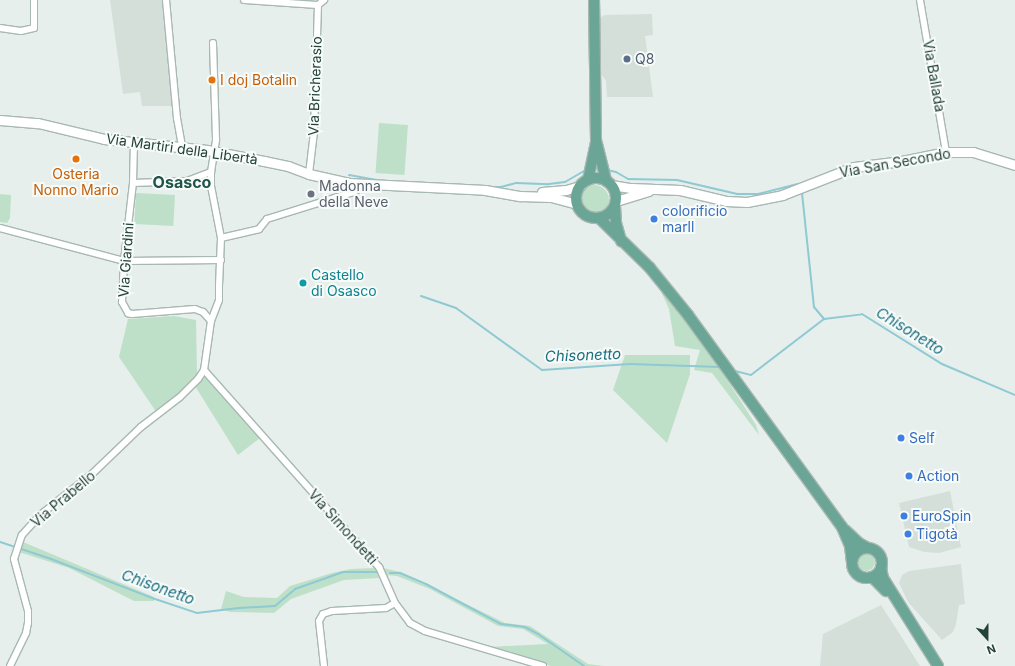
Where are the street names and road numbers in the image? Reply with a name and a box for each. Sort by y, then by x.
street label: Via Bricherasio [305,36,325,136]
street label: Via Ballada [919,39,949,113]
street label: Via Martiri della Libertà [105,130,259,168]
street label: Via San Secondo [838,145,952,181]
street label: Via Giardini [115,222,137,298]
street label: Via Prabello [27,467,99,531]
street label: Via Simondetti [305,486,381,568]

